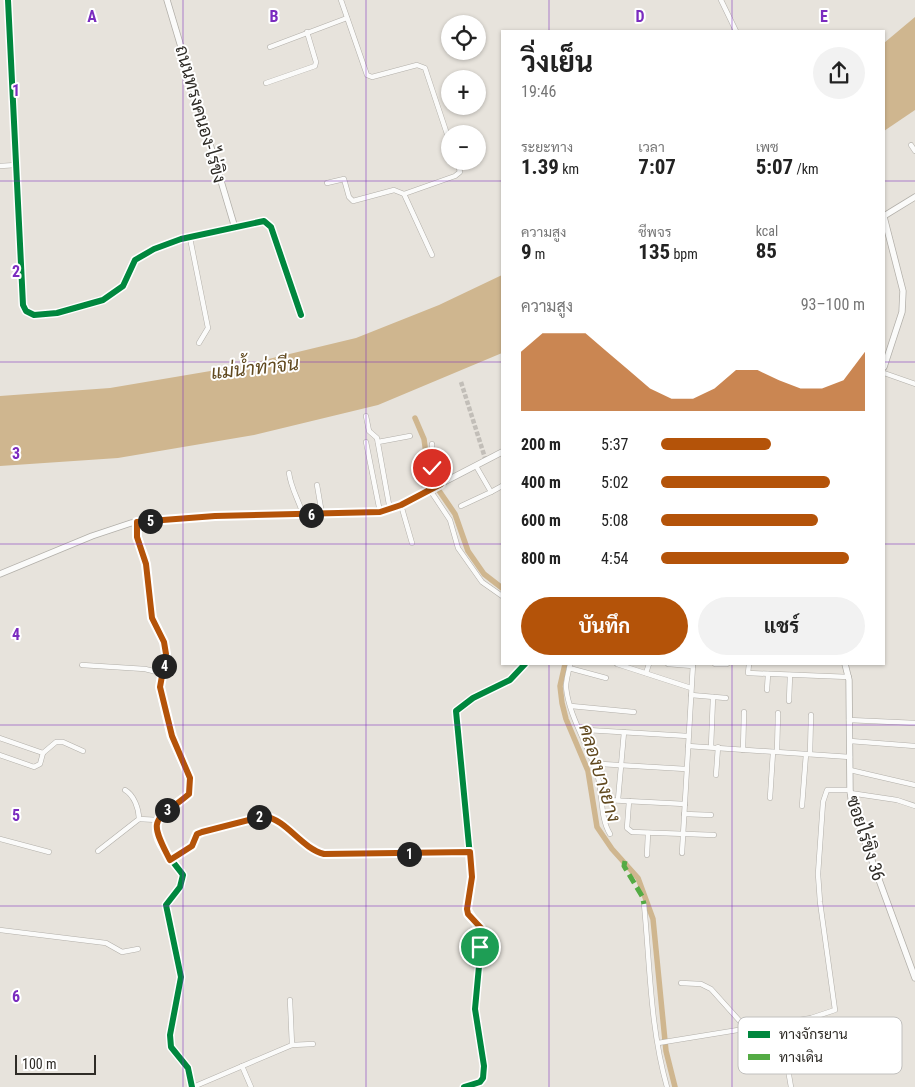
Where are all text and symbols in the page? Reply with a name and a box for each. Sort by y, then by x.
text: A [87,7,97,26]
text: B [270,7,279,26]
text: D [635,7,645,26]
text: E [820,7,828,26]
map controls [441,15,486,170]
button: locate [441,15,486,60]
street label: ถนนทรงคนอง-ไร่ขิง [171,42,233,185]
text: วิ่งเย็น [521,46,593,79]
button: share [813,47,865,99]
button: + [441,70,486,115]
text: 1 [12,81,20,100]
text: 19:46 [521,82,556,101]
button: − [441,125,486,170]
text: ระยะทาง [521,139,573,155]
text: เวลา [638,139,665,155]
text: เพซ [756,139,779,155]
text: 1.39 [521,155,559,179]
text: 7:07 [638,155,676,179]
text: 5:07 [756,155,793,179]
text: km [559,161,579,177]
text: /km [793,161,819,177]
text: kcal [756,223,778,239]
text: ความสูง [521,224,566,240]
text: ชีพจร [638,224,671,240]
text: 85 [756,239,777,263]
text: 9 [521,240,532,264]
text: 135 [638,240,670,264]
text: m [532,246,545,262]
text: bpm [670,246,698,262]
text: 2 [12,262,20,281]
text: 93–100 m [801,295,865,314]
text: ความสูง [521,297,573,316]
water label: แม่น้ำท่าจีน [209,348,300,384]
text: 200 m [521,435,561,454]
text: 5:37 [601,435,628,454]
text: 3 [12,444,20,463]
pin [411,447,453,489]
icon: check [418,454,446,482]
text: 400 m [521,473,561,492]
text: 5:02 [601,473,628,492]
pin: 6 [298,502,324,528]
text: 6 [308,507,315,523]
pin: 5 [138,508,162,534]
text: 600 m [521,511,561,530]
text: 5:08 [601,511,628,530]
text: 5 [147,513,154,529]
text: 800 m [521,549,561,568]
text: 4:54 [601,549,628,568]
button: บันทึก [521,597,688,655]
button: แชร์ [698,597,865,655]
text: 4 [12,625,20,644]
pin: 4 [152,654,176,678]
text: 4 [161,658,168,674]
water label: คลองบางยาง [574,721,626,825]
street label: ซอยไร่ขิง 36 [842,792,892,883]
pin: 3 [154,798,180,822]
text: 3 [164,802,171,818]
pin: 2 [246,804,272,830]
text: 5 [12,806,20,825]
text: 2 [256,809,263,825]
pin: 1 [396,842,422,866]
text: 1 [406,846,413,862]
pin [459,926,501,968]
icon: arrive [466,933,494,961]
text: 6 [12,987,20,1006]
legend [738,1017,902,1074]
text: ทางจักรยาน [779,1026,848,1042]
text: ทางเดิน [779,1049,823,1065]
scale bar [15,1052,96,1075]
text: 100 m [22,1056,57,1072]

